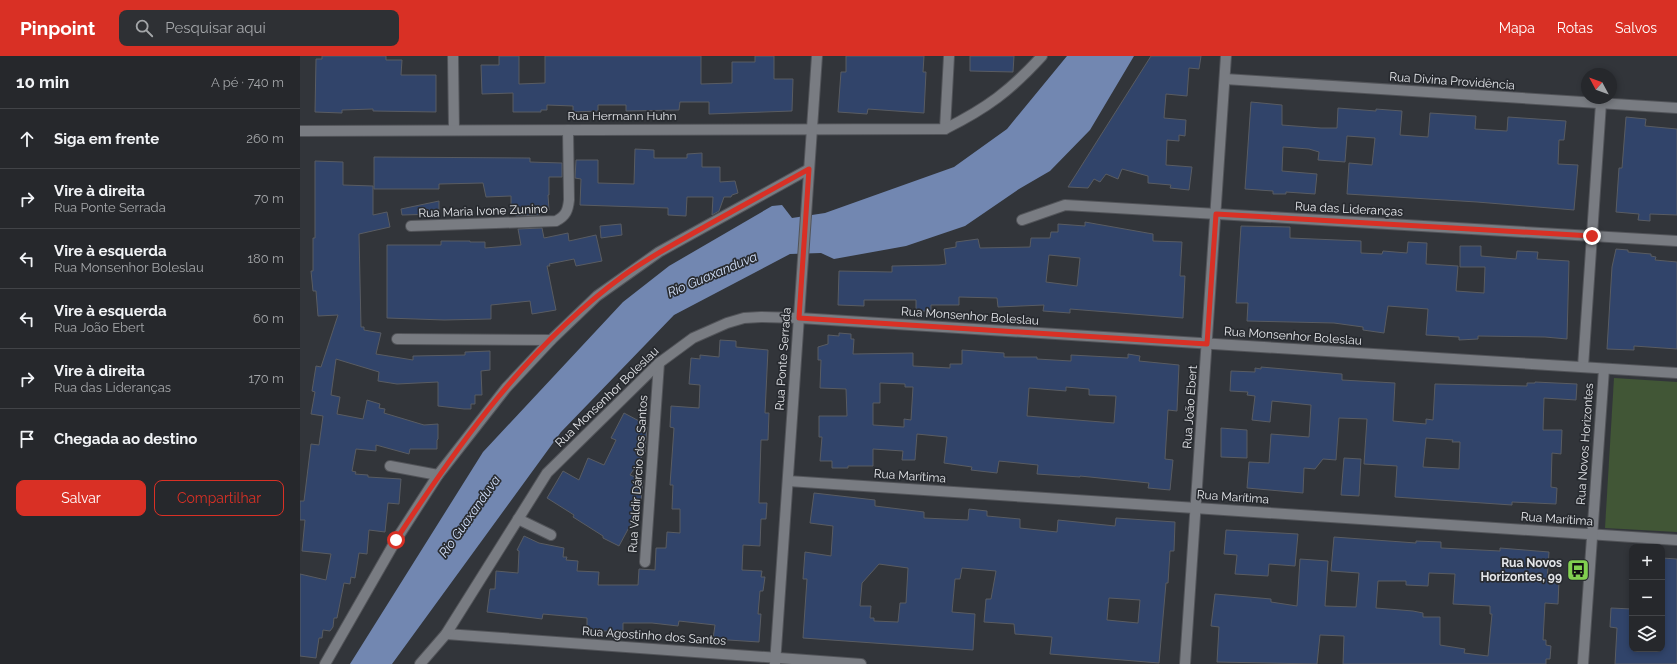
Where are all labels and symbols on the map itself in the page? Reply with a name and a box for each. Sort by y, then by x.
north arrow [1581,68,1617,104]
street label: Rua Divina Providência [1389,70,1515,92]
street label: Rua Hermann Huhn [567,109,677,123]
street label: Rua das Lideranças [1295,199,1404,219]
street label: Rua Maria Ivone Zunino [418,202,548,220]
route end [1583,227,1601,245]
water label: Rio Guaxanduva [665,249,759,300]
street label: Rua Monsenhor Boleslau [901,304,1039,328]
street label: Rua Ponte Serrada [772,307,794,411]
street label: Rua Monsenhor Boleslau [1224,324,1362,348]
street label: Rua Monsenhor Boleslau [552,344,662,450]
street label: Rua João Ebert [1180,365,1200,449]
street label: Rua Novos Horizontes [1574,382,1596,505]
street label: Rua Valdir Dárcio dos Santos [626,394,651,553]
street label: Rua Marítima [873,466,947,486]
water label: Rio Guaxanduva [436,473,503,560]
street label: Rua Marítima [1196,487,1270,507]
street label: Rua Marítima [1520,509,1594,529]
route start [387,531,405,549]
place label: Rua Novos Horizontes, 99 [1480,556,1562,584]
bus stop icon: Rua Novos Horizontes, 99 [1565,557,1591,583]
street label: Rua Agostinho dos Santos [582,624,727,648]

